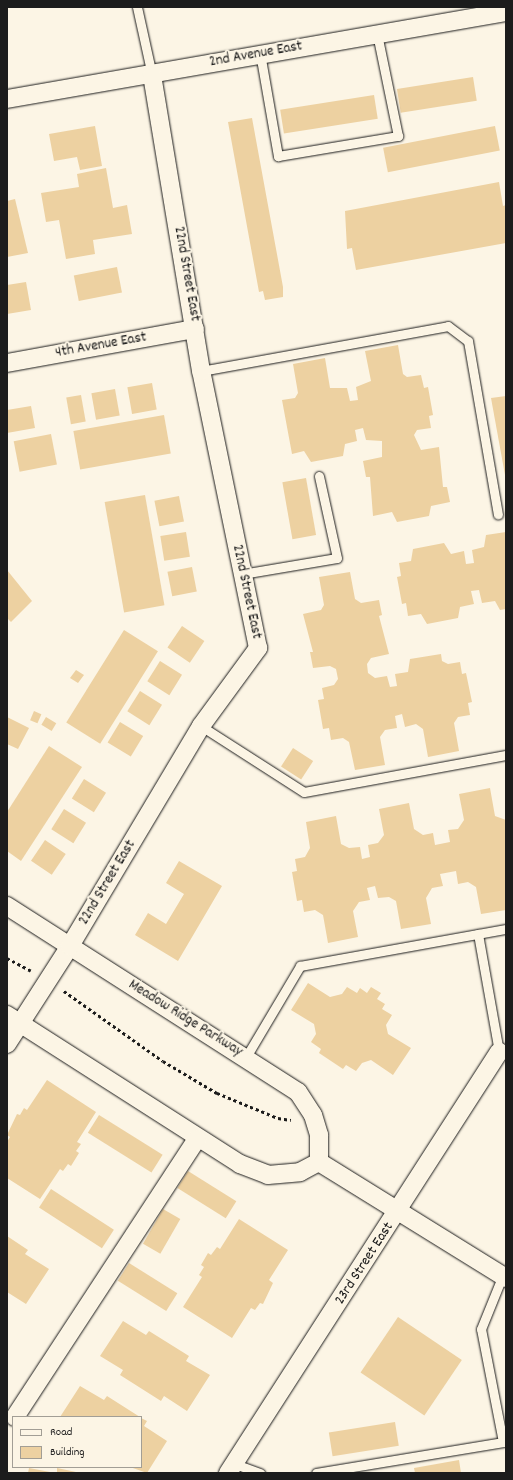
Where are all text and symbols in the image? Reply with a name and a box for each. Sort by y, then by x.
street label: 2nd Avenue East [208,38,304,72]
street label: 22nd Street East [169,225,203,323]
street label: 4th Avenue East [54,329,148,363]
street label: 22nd Street East [227,543,265,641]
street label: 22nd Street East [76,837,140,929]
street label: Meadow Ridge Parkway [125,977,245,1061]
street label: 23rd Street East [332,1219,398,1309]
legend [12,1416,142,1468]
text: Road [50,1424,72,1441]
text: Building [50,1444,85,1461]

